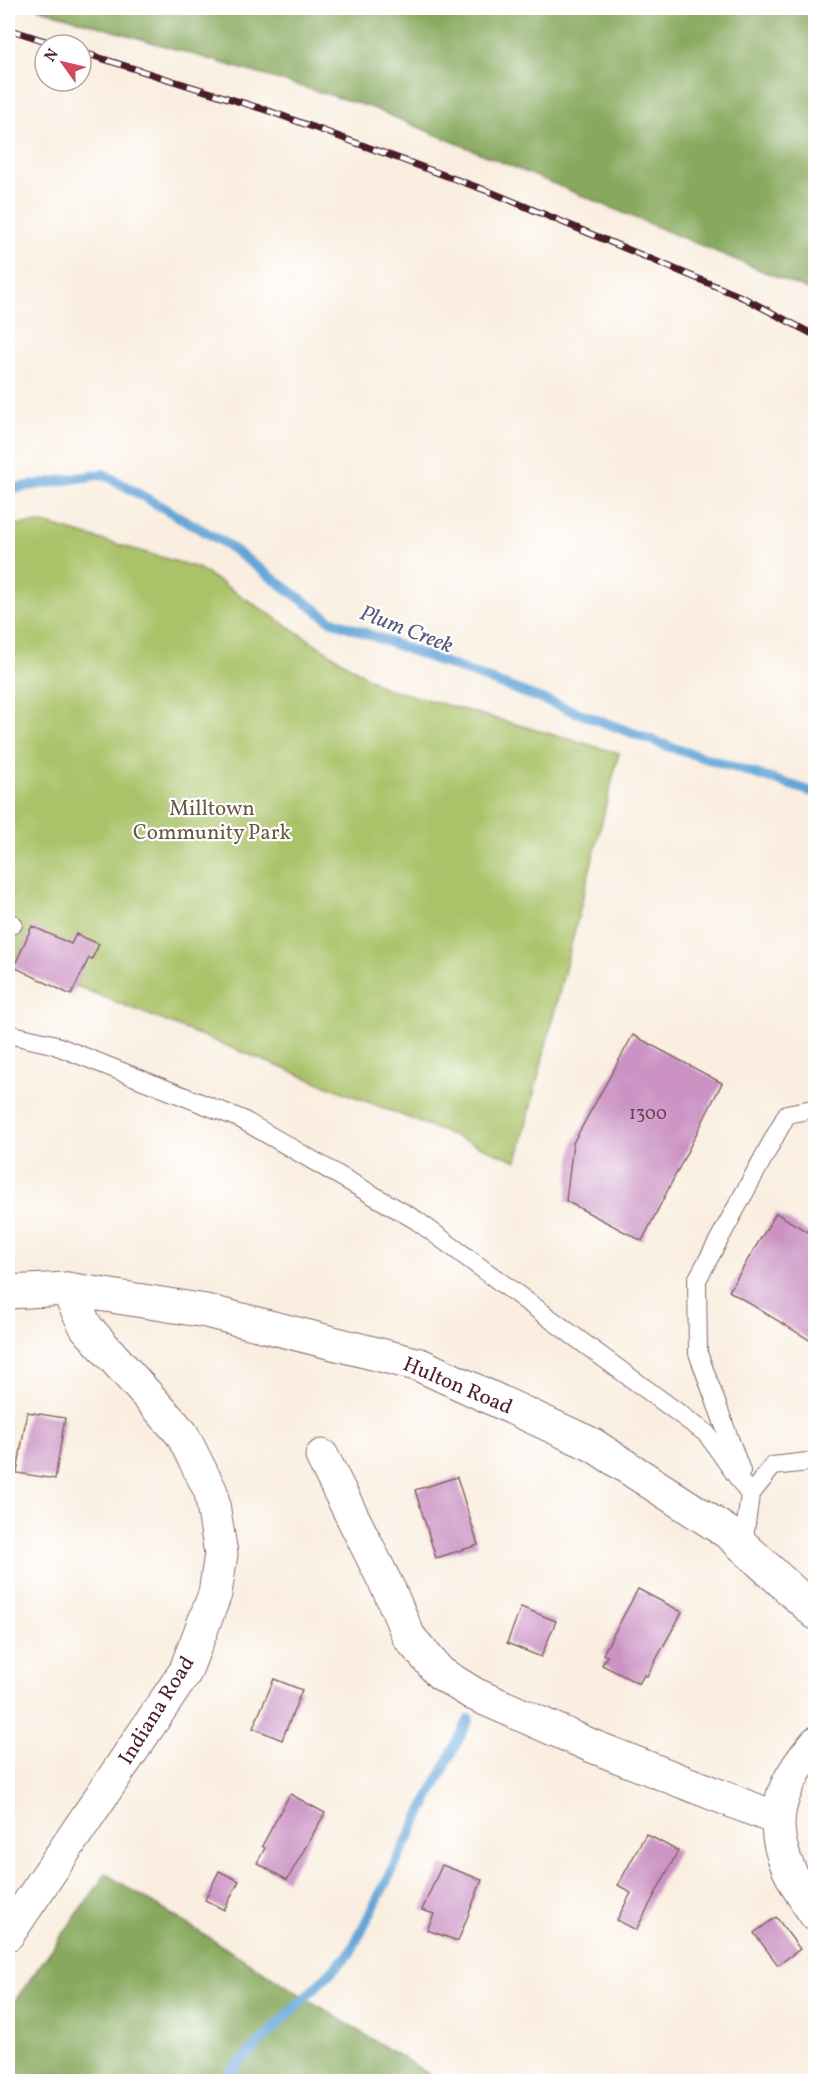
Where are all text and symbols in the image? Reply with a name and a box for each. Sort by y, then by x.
north arrow [33,33,93,93]
text: N [40,44,65,67]
water label: Plum Creek [355,598,457,662]
park label: Milltown Community Park [133,795,292,848]
house number: 1300 [629,1102,667,1127]
street label: Hulton Road [398,1350,517,1422]
street label: Indiana Road [112,1651,202,1771]

